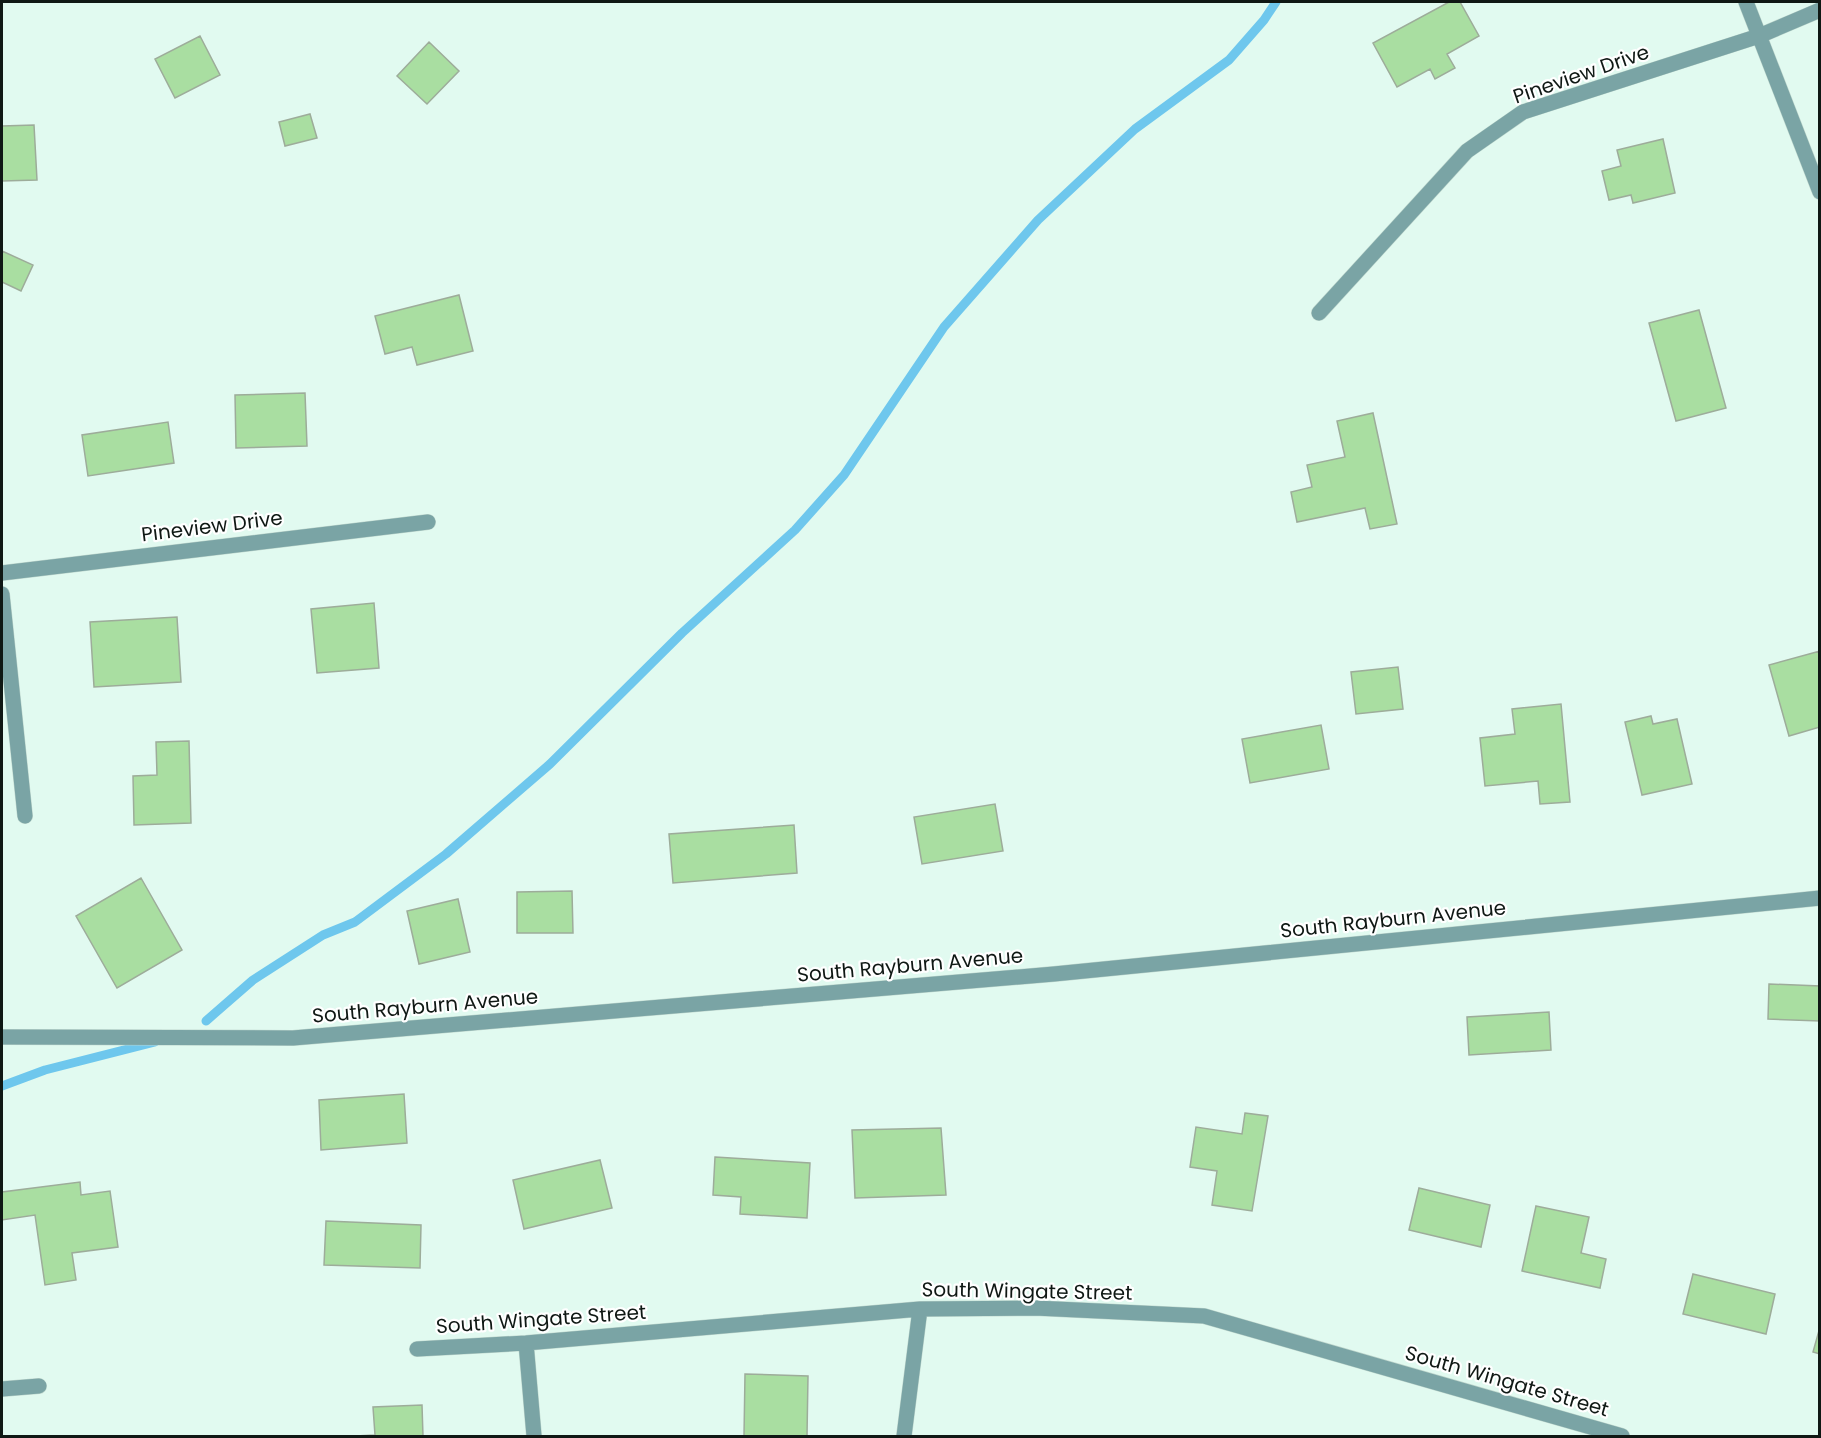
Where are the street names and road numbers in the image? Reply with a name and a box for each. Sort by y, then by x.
street label: Pineview Drive [1509,38,1653,110]
street label: Pineview Drive [140,503,284,549]
street label: South Rayburn Avenue [1279,893,1507,945]
street label: South Rayburn Avenue [796,941,1024,989]
street label: South Rayburn Avenue [311,982,539,1030]
street label: South Wingate Street [921,1275,1133,1307]
street label: South Wingate Street [435,1298,647,1340]
street label: South Wingate Street [1402,1339,1612,1423]

